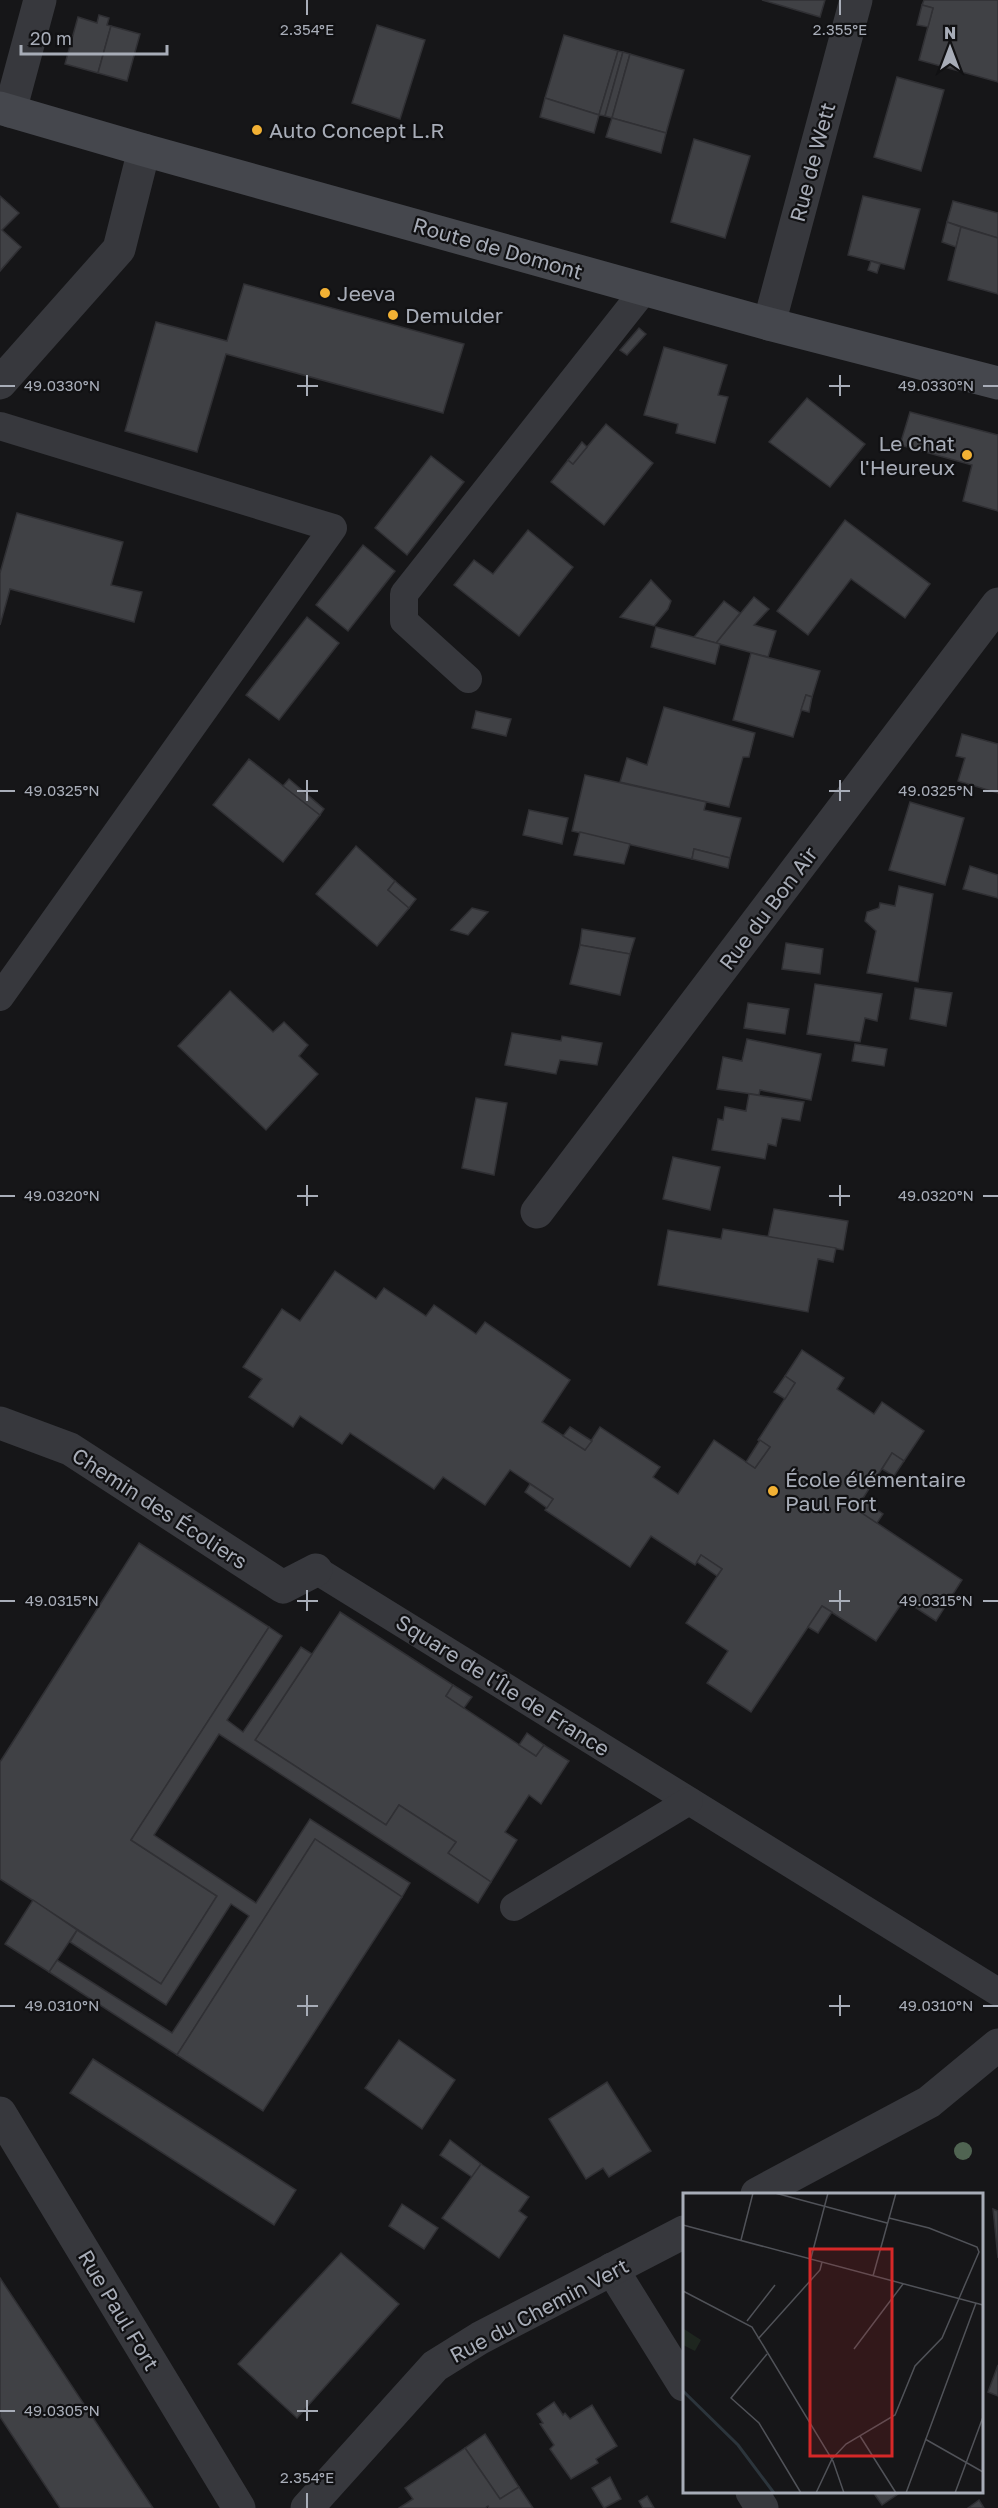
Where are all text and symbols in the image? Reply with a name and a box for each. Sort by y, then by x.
scale bar [21,18,166,56]
north arrow [920,18,980,78]
text: 2.354°E [280,20,334,38]
text: 2.355°E [813,20,867,38]
text: N [944,23,956,43]
text: 20 m [30,27,72,49]
street label: Rue de Wett [784,100,840,224]
place label: Auto Concept L.R [269,117,445,143]
marker: Auto Concept L.R [250,123,264,137]
street label: Route de Domont [410,211,586,285]
place label: Jeeva [337,280,396,306]
marker: Jeeva [318,286,332,300]
place label: Demulder [405,302,503,328]
marker: Demulder [386,308,400,322]
text: 49.0330°N [24,376,100,394]
text: 49.0330°N [898,376,974,394]
place label: Le Chat l'Heureux [859,430,955,480]
marker: Le Chat l'Heureux [960,448,974,462]
text: 49.0325°N [24,781,100,799]
text: 49.0325°N [898,781,974,799]
street label: Rue du Bon Air [713,841,823,975]
text: 49.0320°N [24,1186,100,1204]
text: 49.0320°N [898,1186,974,1204]
street label: Chemin des Écoliers [67,1442,253,1574]
place label: École élémentaire Paul Fort [785,1466,966,1516]
marker: École élémentaire Paul Fort [766,1484,780,1498]
text: 49.0315°N [25,1591,99,1609]
text: 49.0315°N [899,1591,973,1609]
street label: Square de l'Île de France [391,1609,615,1761]
text: 49.0310°N [25,1996,99,2014]
text: 49.0310°N [899,1996,973,2014]
inset map [683,2193,983,2493]
street label: Rue Paul Fort [73,2245,165,2375]
street label: Rue du Chemin Vert [445,2252,633,2368]
text: 49.0305°N [24,2401,100,2419]
text: 2.354°E [280,2468,334,2486]

